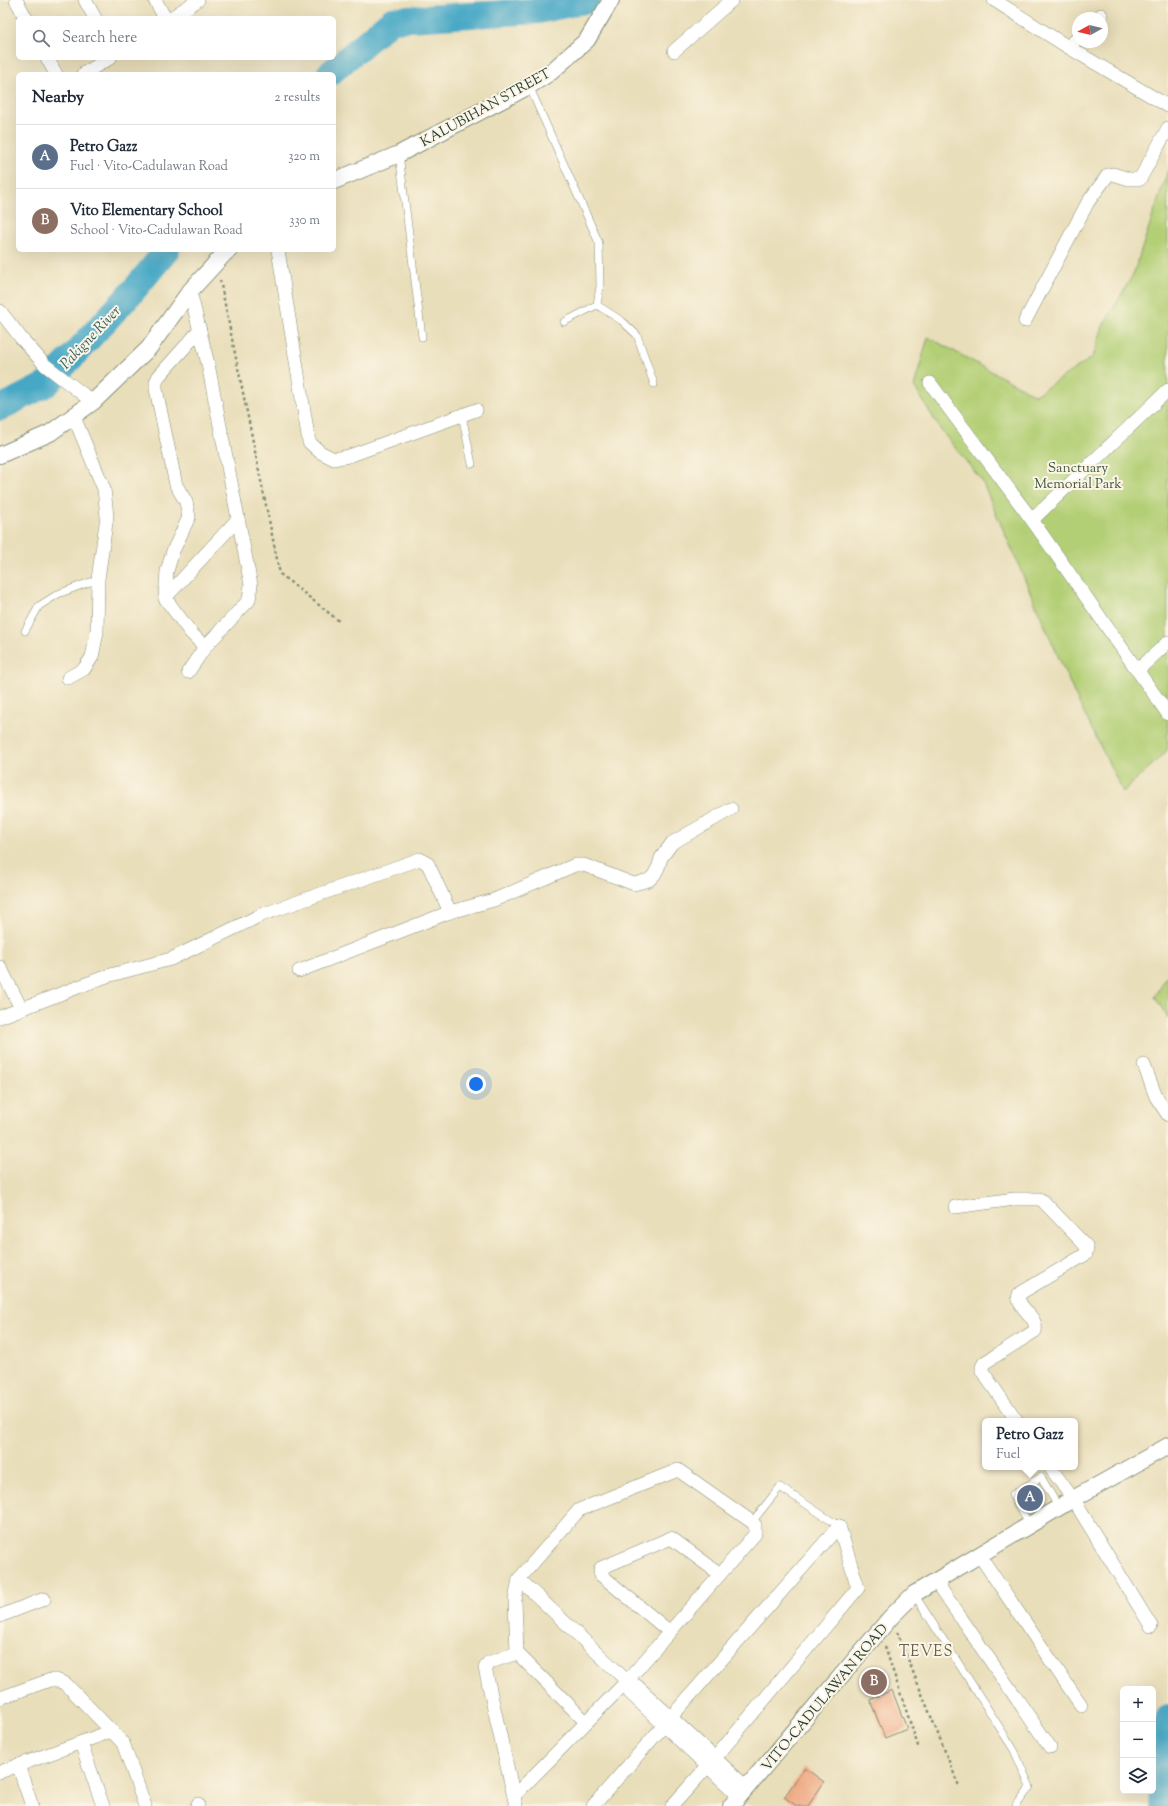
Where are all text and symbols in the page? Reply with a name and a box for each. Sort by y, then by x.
north arrow [1072,12,1108,48]
search box [16,16,336,60]
icon: search [30,27,52,49]
text: Search here [62,28,137,49]
street label: KALUBIHAN STREET [417,65,555,153]
text: Nearby [32,86,84,110]
text: 2 results [275,89,320,107]
text: Petro Gazz [70,137,137,158]
text: A [40,148,50,166]
text: 320 m [288,148,320,166]
text: Fuel · Vito-Cadulawan Road [70,158,228,176]
text: Vito Elementary School [70,201,223,222]
text: B [41,212,49,230]
text: 330 m [289,212,320,230]
text: School · Vito-Cadulawan Road [70,222,243,240]
water label: Pakigne River [56,301,127,374]
park label: Sanctuary Memorial Park [1034,459,1122,495]
your location [466,1074,486,1094]
popup [982,1418,1078,1470]
text: Petro Gazz [996,1425,1064,1446]
text: Fuel [996,1446,1020,1464]
pin: A [1017,1483,1043,1513]
street label: VITO-CADULAWAN ROAD [758,1620,893,1776]
district label: TEVES [899,1642,953,1663]
pin: B [861,1667,887,1697]
map controls [1120,1686,1156,1794]
button: + [1120,1686,1156,1722]
button: − [1120,1722,1156,1758]
button: layers [1120,1758,1156,1794]

